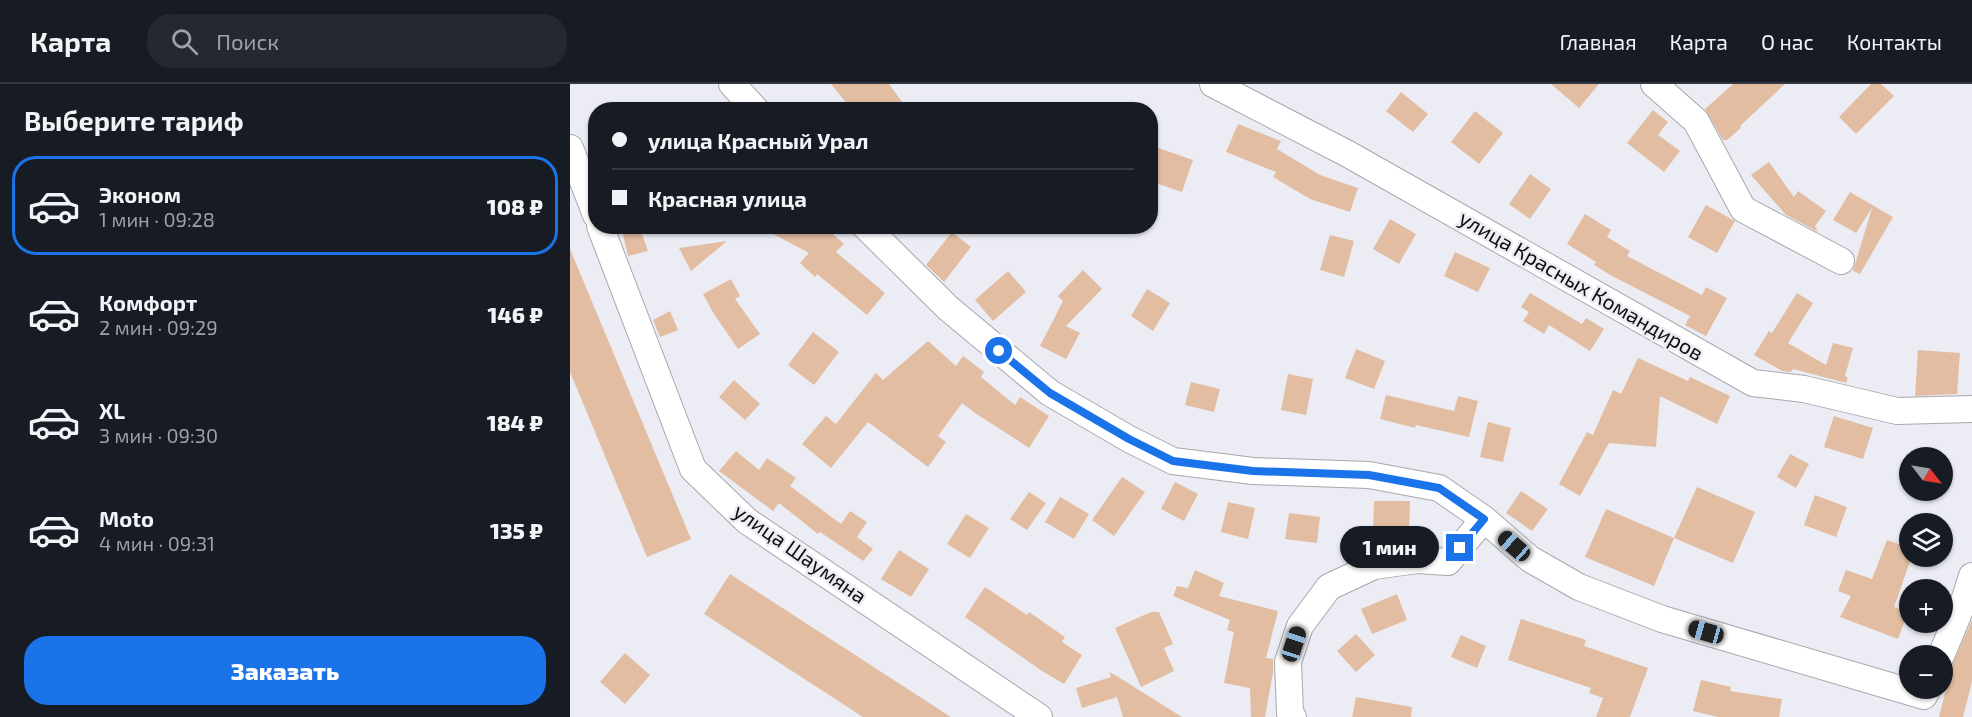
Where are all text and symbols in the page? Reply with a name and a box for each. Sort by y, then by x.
search box [147,14,567,68]
text: Карта [30,24,111,58]
icon: search [168,25,201,58]
text: Поиск [216,28,279,54]
text: Главная [1560,29,1637,54]
text: Карта [1670,29,1728,54]
text: О нас [1761,29,1814,54]
text: Контакты [1847,29,1942,54]
text: Выберите тариф [24,104,244,136]
text: улица Красный Урал [648,127,869,153]
icon: car [27,179,81,233]
text: Эконом [99,181,181,207]
text: Красная улица [648,185,807,211]
text: 108 ₽ [487,193,543,219]
street label: улица Красных Командиров [1455,204,1708,366]
text: 1 мин · 09:28 [99,207,215,231]
icon: car [27,287,81,341]
text: Комфорт [99,289,197,315]
text: 146 ₽ [487,301,543,327]
text: 2 мин · 09:29 [99,315,218,339]
route start [985,337,1012,364]
icon: car [27,395,81,449]
text: XL [99,397,125,423]
text: 184 ₽ [487,409,543,435]
text: 3 мин · 09:30 [99,423,218,447]
north arrow [1899,447,1953,501]
map controls [1899,447,1953,699]
street label: улица Шаумяна [729,498,872,609]
icon: car [27,503,81,557]
text: Moto [99,505,154,531]
button: layers [1899,513,1953,567]
text: 135 ₽ [490,517,543,543]
callout: 1 мин [1340,527,1439,569]
car [1495,527,1533,565]
text: 4 мин · 09:31 [99,531,215,555]
route end [1446,534,1473,561]
text: 1 мин [1362,535,1417,559]
button: + [1899,579,1953,633]
car [1686,618,1726,646]
car [1280,624,1308,664]
button: Заказать [24,636,546,705]
button: − [1899,645,1953,699]

